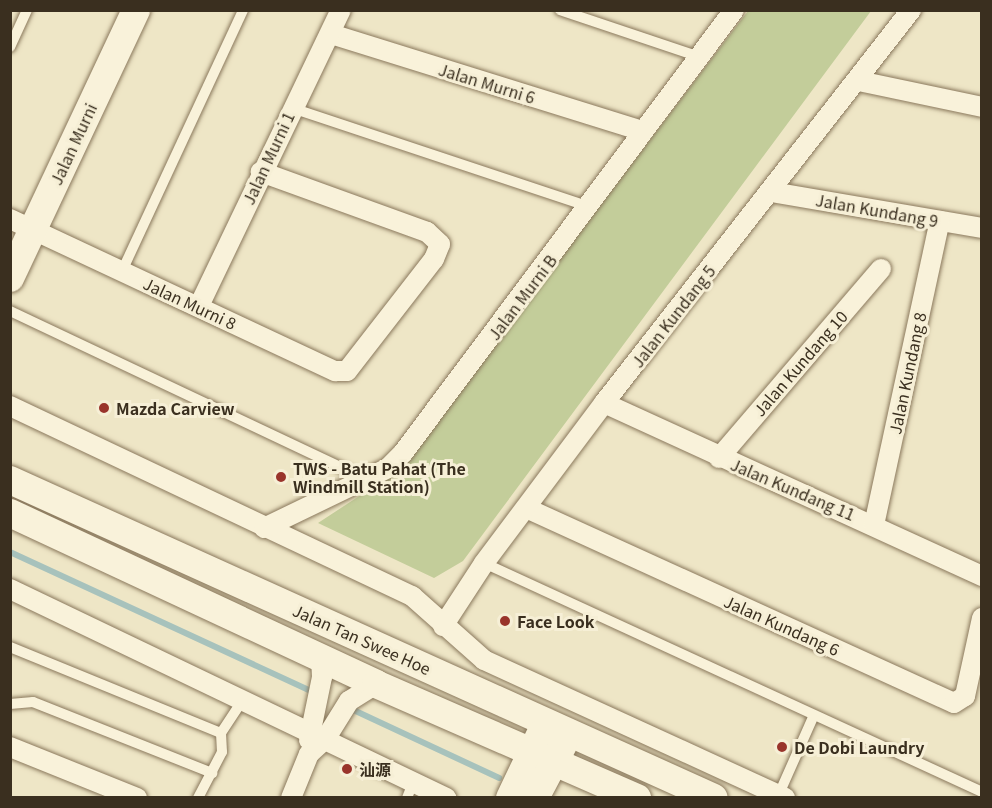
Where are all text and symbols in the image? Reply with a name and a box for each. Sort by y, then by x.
street label: Jalan Murni 6 [436,59,538,107]
street label: Jalan Murni [46,100,100,188]
street label: Jalan Murni 1 [238,109,298,207]
street label: Jalan Kundang 9 [814,190,940,230]
street label: Jalan Murni B [484,251,560,343]
street label: Jalan Kundang 5 [627,261,719,371]
street label: Jalan Murni 8 [141,273,239,333]
street label: Jalan Kundang 10 [749,307,851,419]
street label: Jalan Kundang 8 [885,310,929,436]
place label: Mazda Carview [116,398,235,418]
marker: Mazda Carview [97,401,111,415]
street label: Jalan Kundang 11 [728,454,858,524]
place label: TWS - Batu Pahat (The Windmill Station) [293,458,466,496]
marker: TWS - Batu Pahat (The Windmill Station) [274,470,288,484]
street label: Jalan Kundang 6 [721,591,843,659]
street label: Jalan Tan Swee Hoe [290,600,434,678]
place label: Face Look [517,611,594,631]
marker: Face Look [498,614,512,628]
place label: De Dobi Laundry [794,737,924,757]
marker: De Dobi Laundry [775,740,789,754]
place label: 汕源 [359,759,391,779]
marker: 汕源 [340,762,354,776]

